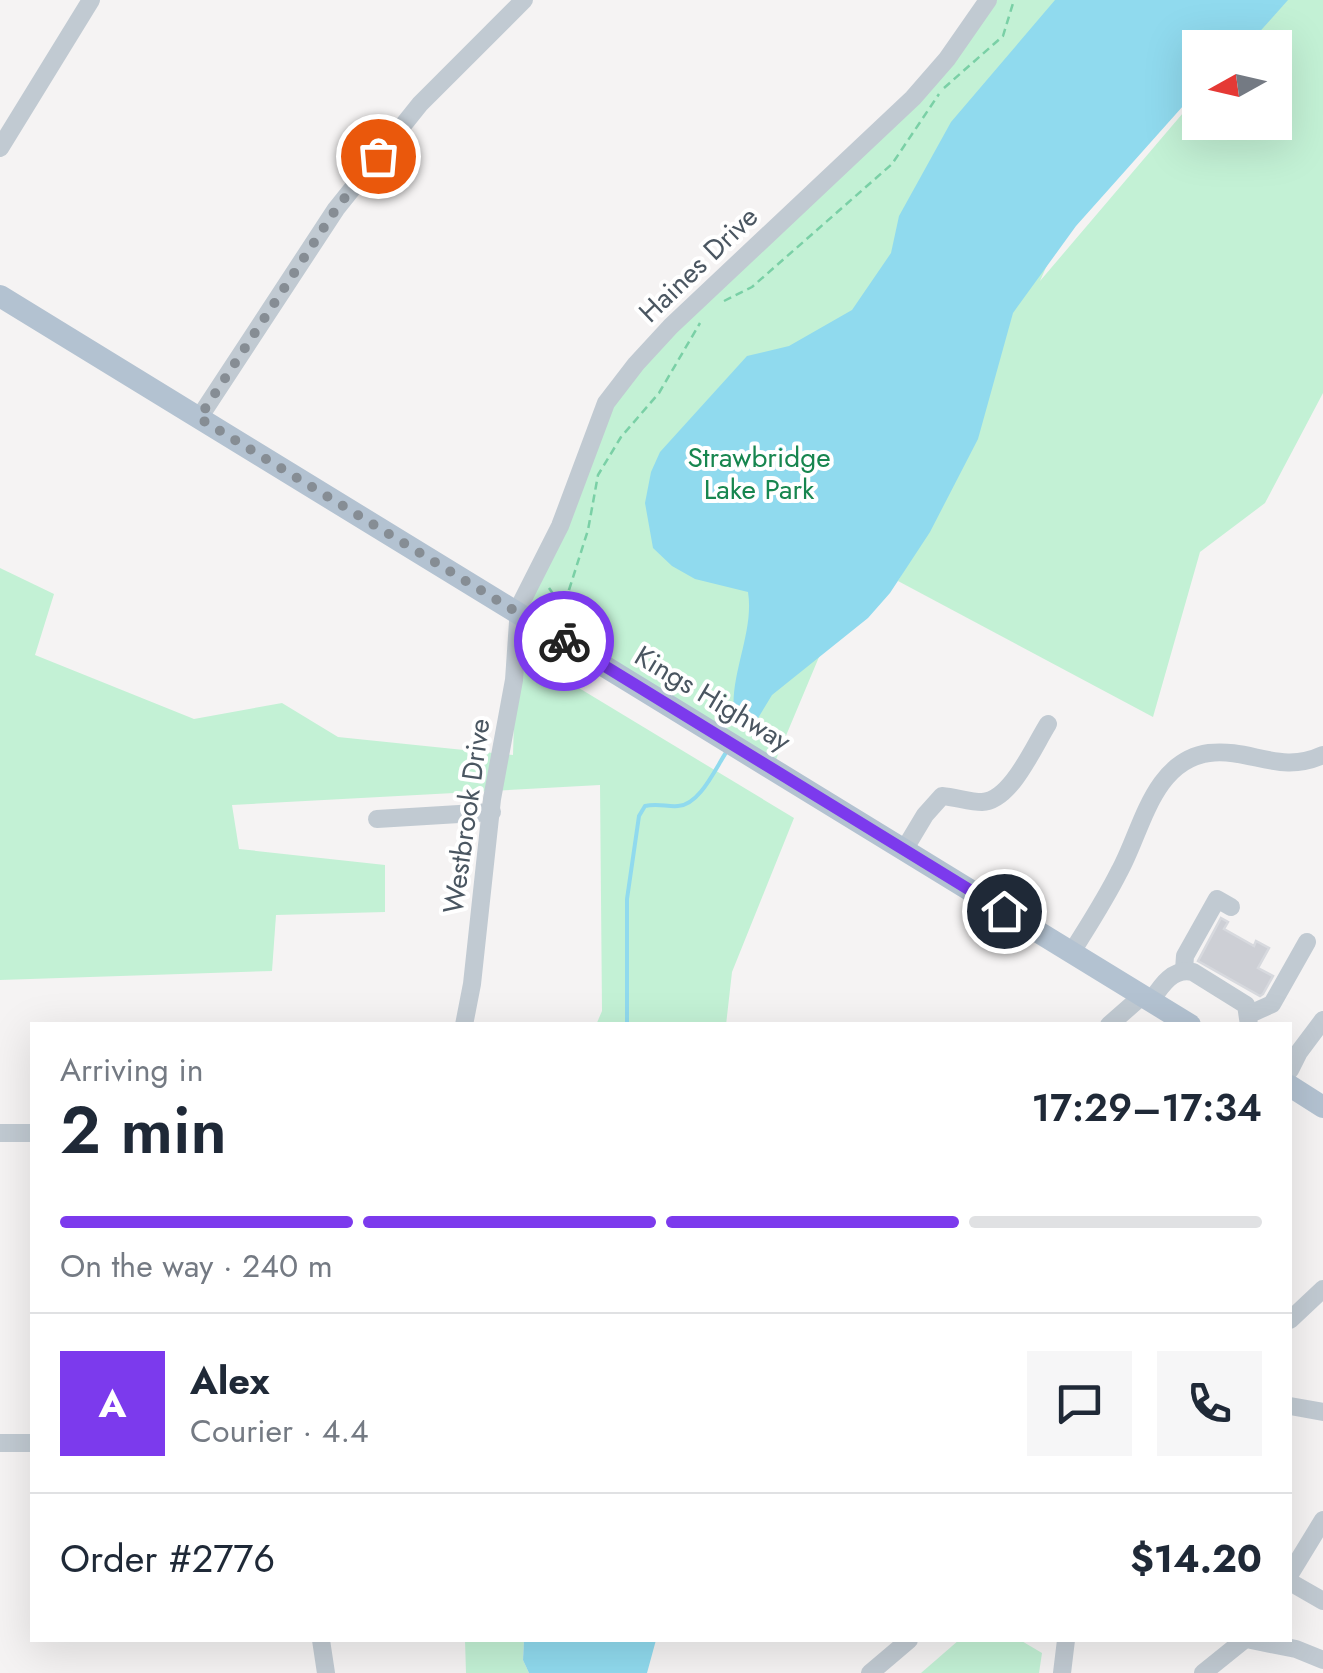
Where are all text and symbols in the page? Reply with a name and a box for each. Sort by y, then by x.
north arrow [1182,30,1292,140]
map controls [1182,30,1292,140]
pin [336,114,421,199]
icon: bag [351,129,406,184]
street label: Haines Drive [629,197,767,332]
park label: Strawbridge Lake Park [687,437,831,510]
courier [514,591,614,691]
icon: bike [537,614,592,669]
street label: Kings Highway [627,636,799,762]
street label: Westbrook Drive [433,716,500,916]
pin [962,869,1047,954]
icon: home [977,884,1032,939]
text: Arriving in [60,1047,204,1093]
text: 17:29–17:34 [1031,1080,1262,1135]
text: 2 min [60,1083,227,1177]
text: On the way · 240 m [60,1243,333,1289]
button: chat [1027,1351,1132,1456]
button: phone [1157,1351,1262,1456]
text: Alex [190,1353,270,1408]
text: A [99,1376,126,1431]
text: Courier · 4.4 [190,1408,369,1454]
text: Order #2776 [60,1531,275,1586]
text: $14.20 [1130,1531,1262,1586]

